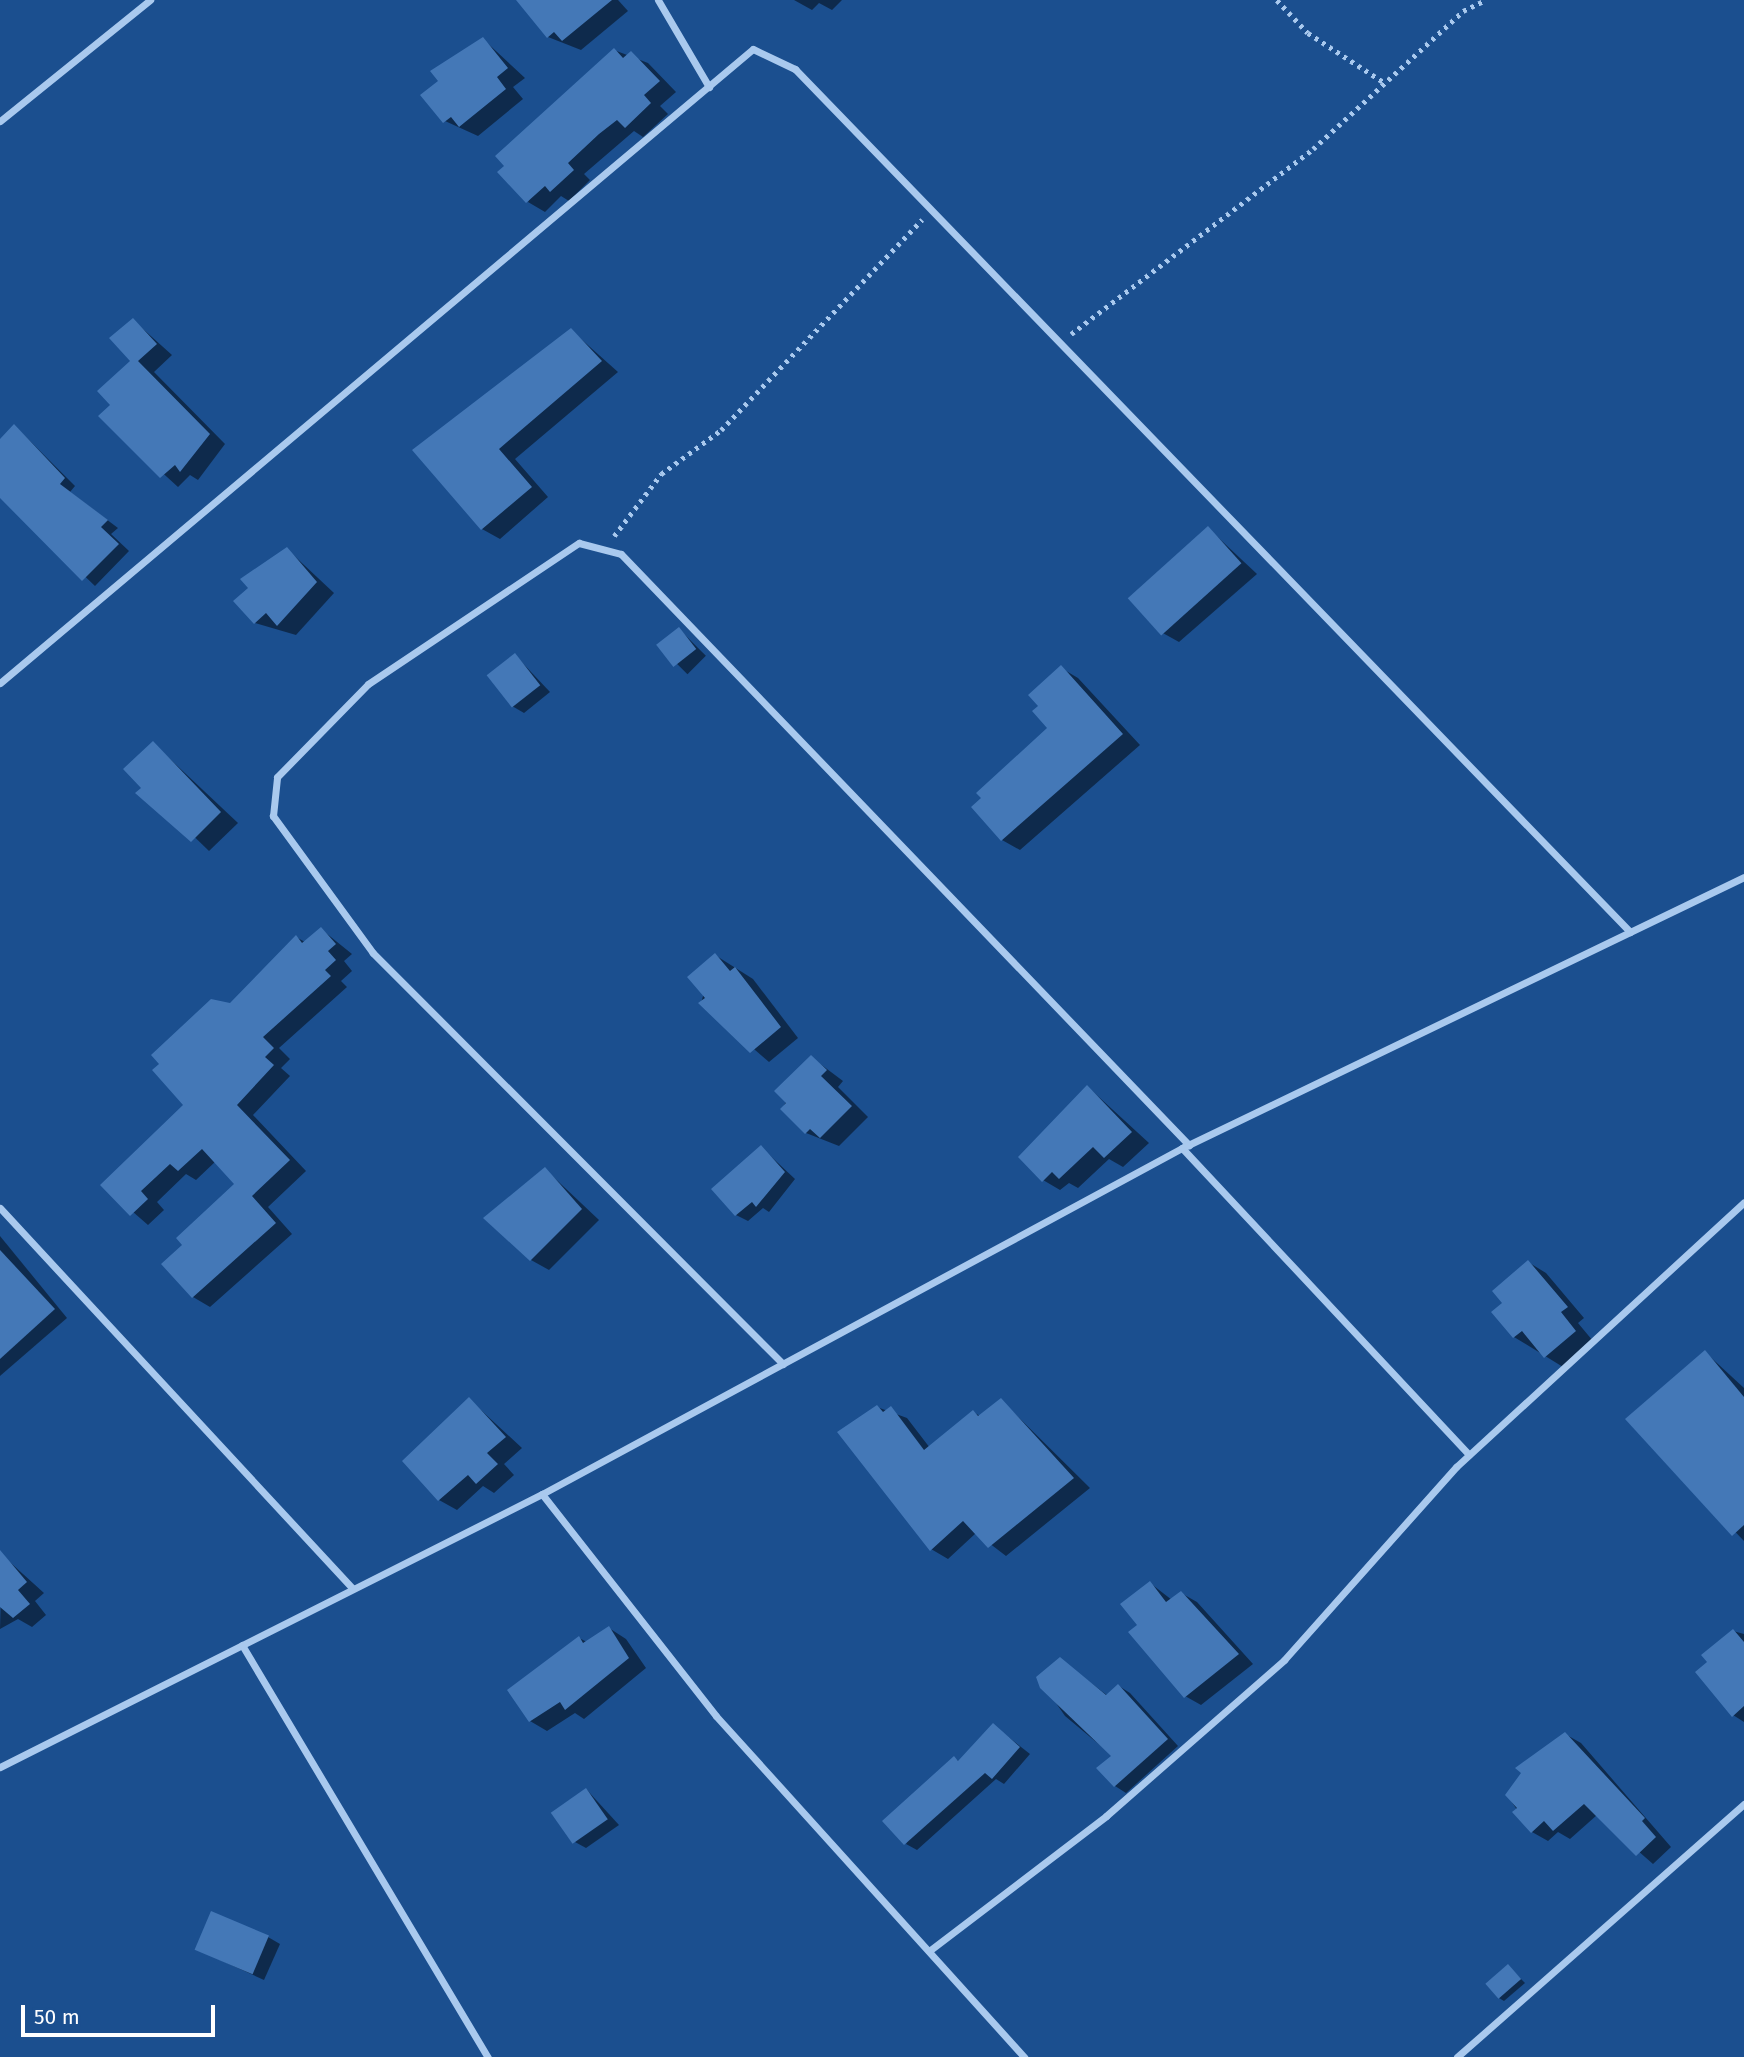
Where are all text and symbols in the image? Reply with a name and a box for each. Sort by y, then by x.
scale bar [24,1990,219,2034]
text: 50 m [34,2004,80,2030]

